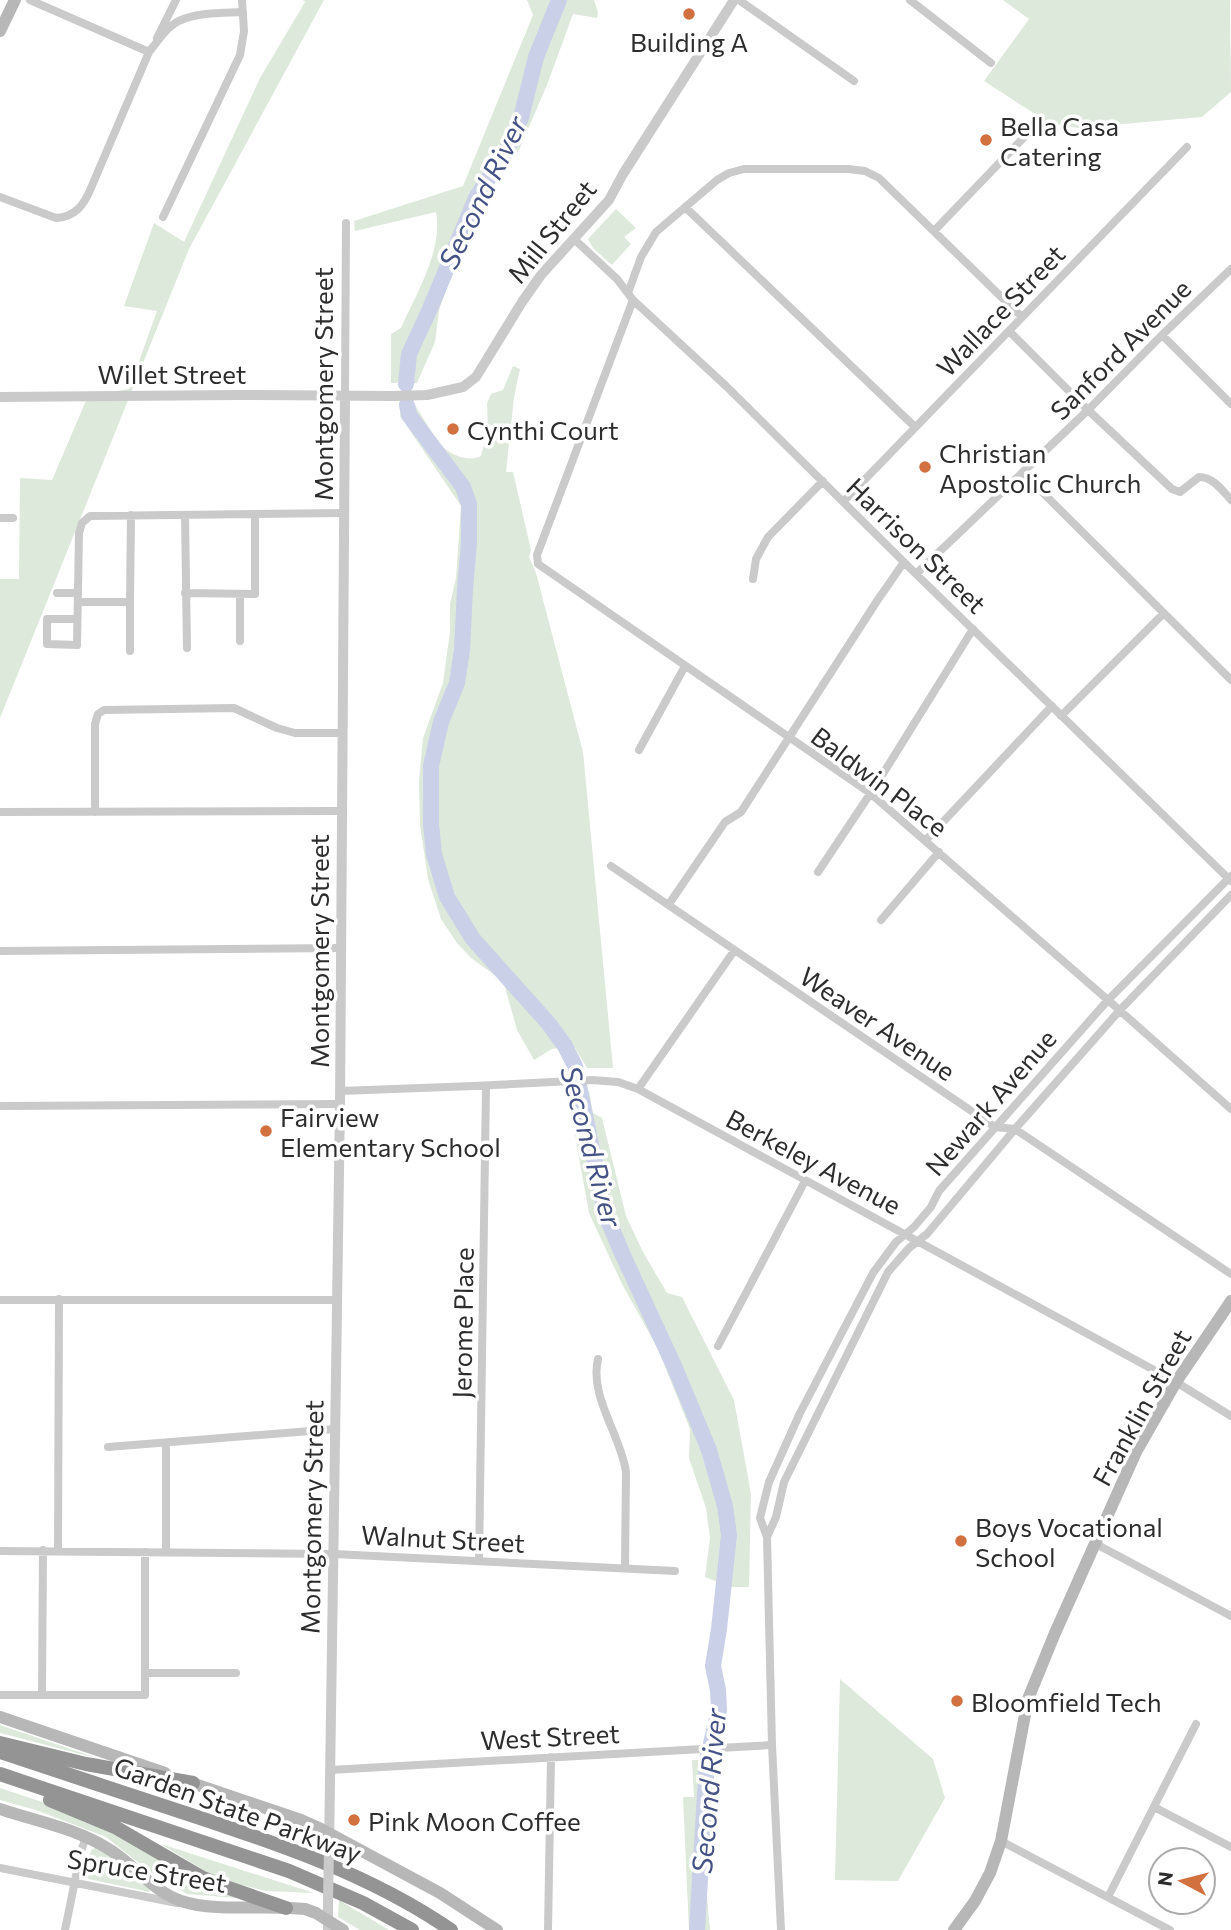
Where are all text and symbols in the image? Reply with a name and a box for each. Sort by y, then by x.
marker: Building A [681,6,697,22]
place label: Building A [630,26,748,57]
water label: Second River [430,110,534,274]
place label: Bella Casa Catering [1000,110,1119,171]
marker: Bella Casa Catering [978,132,994,148]
street label: Mill Street [500,173,602,289]
street label: Wallace Street [930,238,1070,382]
street label: Montgomery Street [307,267,338,501]
street label: Sanford Avenue [1043,272,1197,426]
street label: Willet Street [97,358,247,389]
place label: Cynthi Court [467,414,619,445]
marker: Cynthi Court [445,421,461,437]
place label: Christian Apostolic Church [939,437,1141,498]
marker: Christian Apostolic Church [917,459,933,475]
street label: Harrison Street [841,471,993,619]
street label: Baldwin Place [806,720,954,842]
street label: Montgomery Street [303,834,334,1068]
street label: Weaver Avenue [795,960,961,1086]
street label: Newark Avenue [918,1023,1062,1181]
water label: Second River [554,1062,630,1231]
place label: Fairview Elementary School [280,1101,501,1162]
street label: Berkeley Avenue [721,1102,907,1220]
marker: Fairview Elementary School [258,1123,274,1139]
street label: Jerome Place [445,1247,479,1399]
street label: Franklin Street [1085,1323,1197,1491]
street label: Montgomery Street [293,1400,329,1634]
place label: Boys Vocational School [975,1511,1163,1572]
street label: Walnut Street [360,1518,526,1558]
marker: Boys Vocational School [953,1533,969,1549]
place label: Bloomfield Tech [971,1686,1162,1717]
marker: Bloomfield Tech [949,1693,965,1709]
water label: Second River [684,1706,732,1875]
street label: West Street [480,1717,620,1755]
street label: Garden State Parkway [110,1750,366,1868]
place label: Pink Moon Coffee [368,1805,581,1836]
marker: Pink Moon Coffee [346,1812,362,1828]
street label: Spruce Street [65,1842,229,1898]
north arrow [1147,1846,1217,1916]
text: N [1152,1870,1177,1887]

